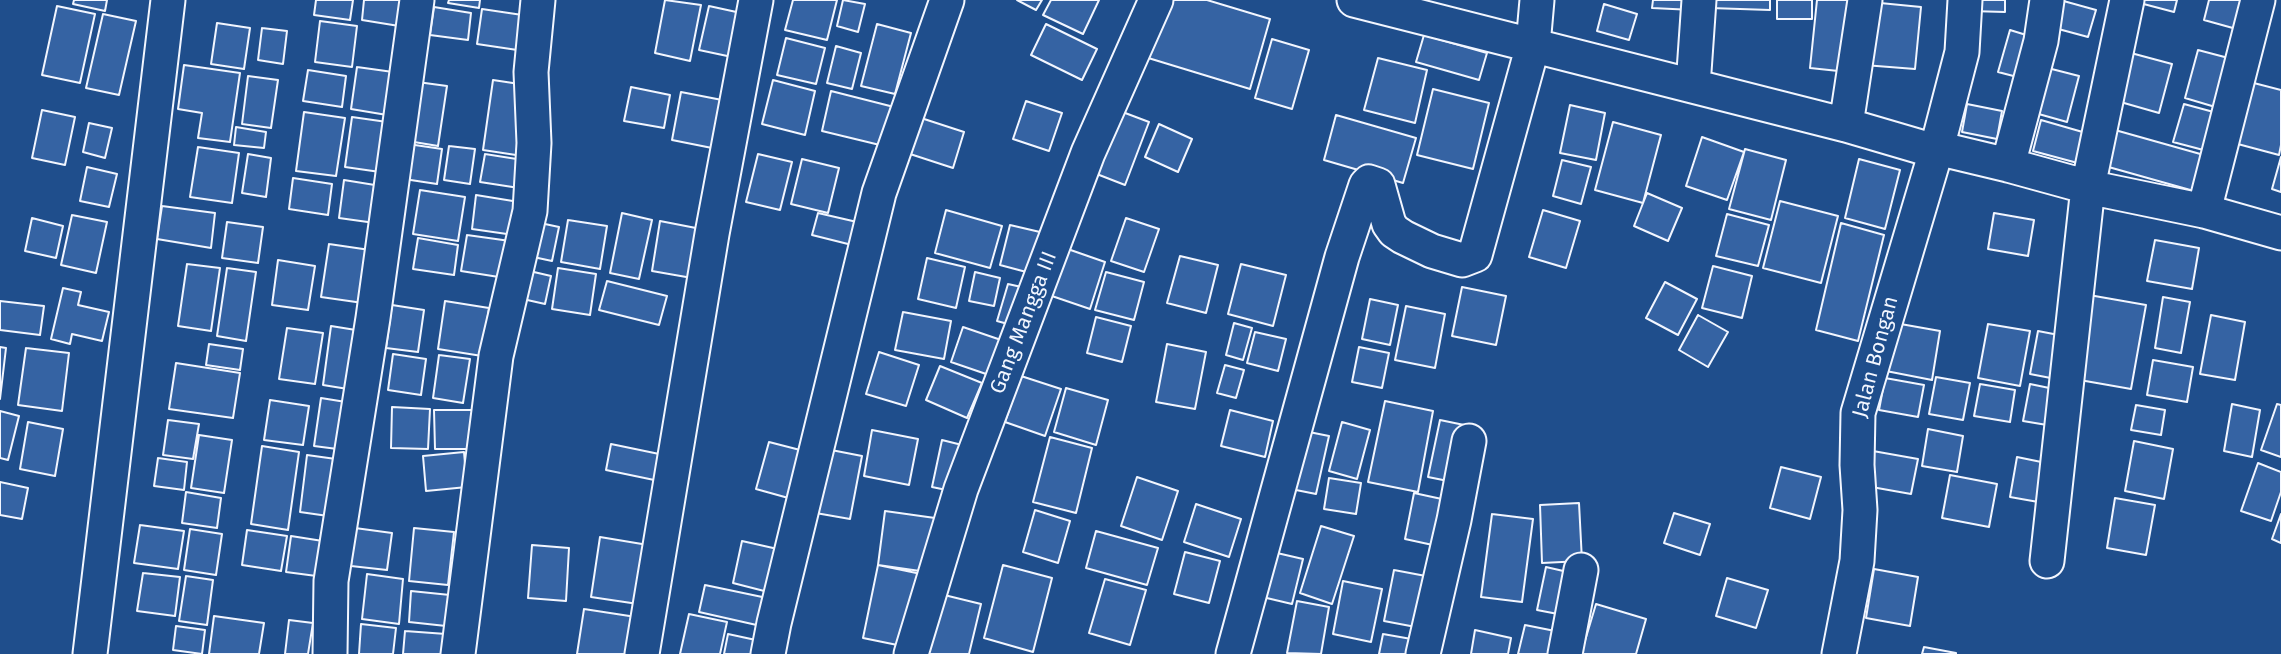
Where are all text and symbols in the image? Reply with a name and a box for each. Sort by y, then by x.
street label: Gang Mangga III [985,248,1063,398]
street label: Jalan Bongan [1848,294,1904,420]

